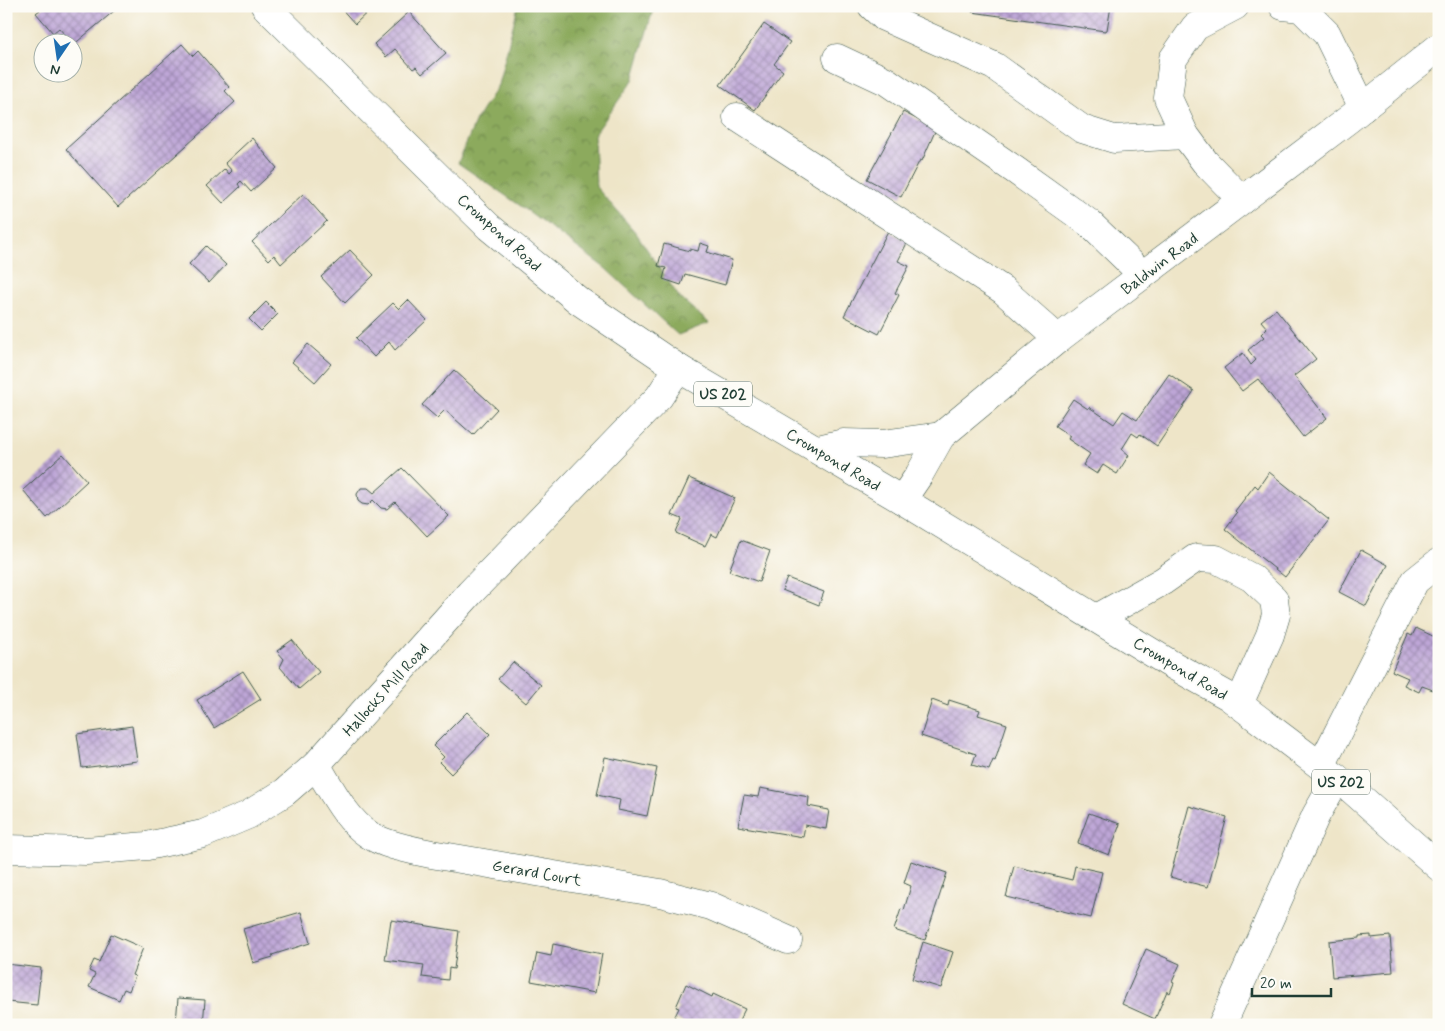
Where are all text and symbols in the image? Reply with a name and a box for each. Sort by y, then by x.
north arrow [32,32,82,82]
text: N [49,60,62,80]
street label: Crompond Road [452,190,546,277]
street label: Baldwin Road [1117,228,1203,300]
road number: US 202 [694,382,752,406]
street label: Crompond Road [782,424,884,497]
street label: Crompond Road [1129,633,1231,706]
street label: Hallocks Mill Road [338,639,434,741]
road number: US 202 [1312,770,1370,794]
street label: Gerard Court [490,855,584,892]
scale bar [1252,966,1331,998]
text: 20 m [1260,974,1292,994]

